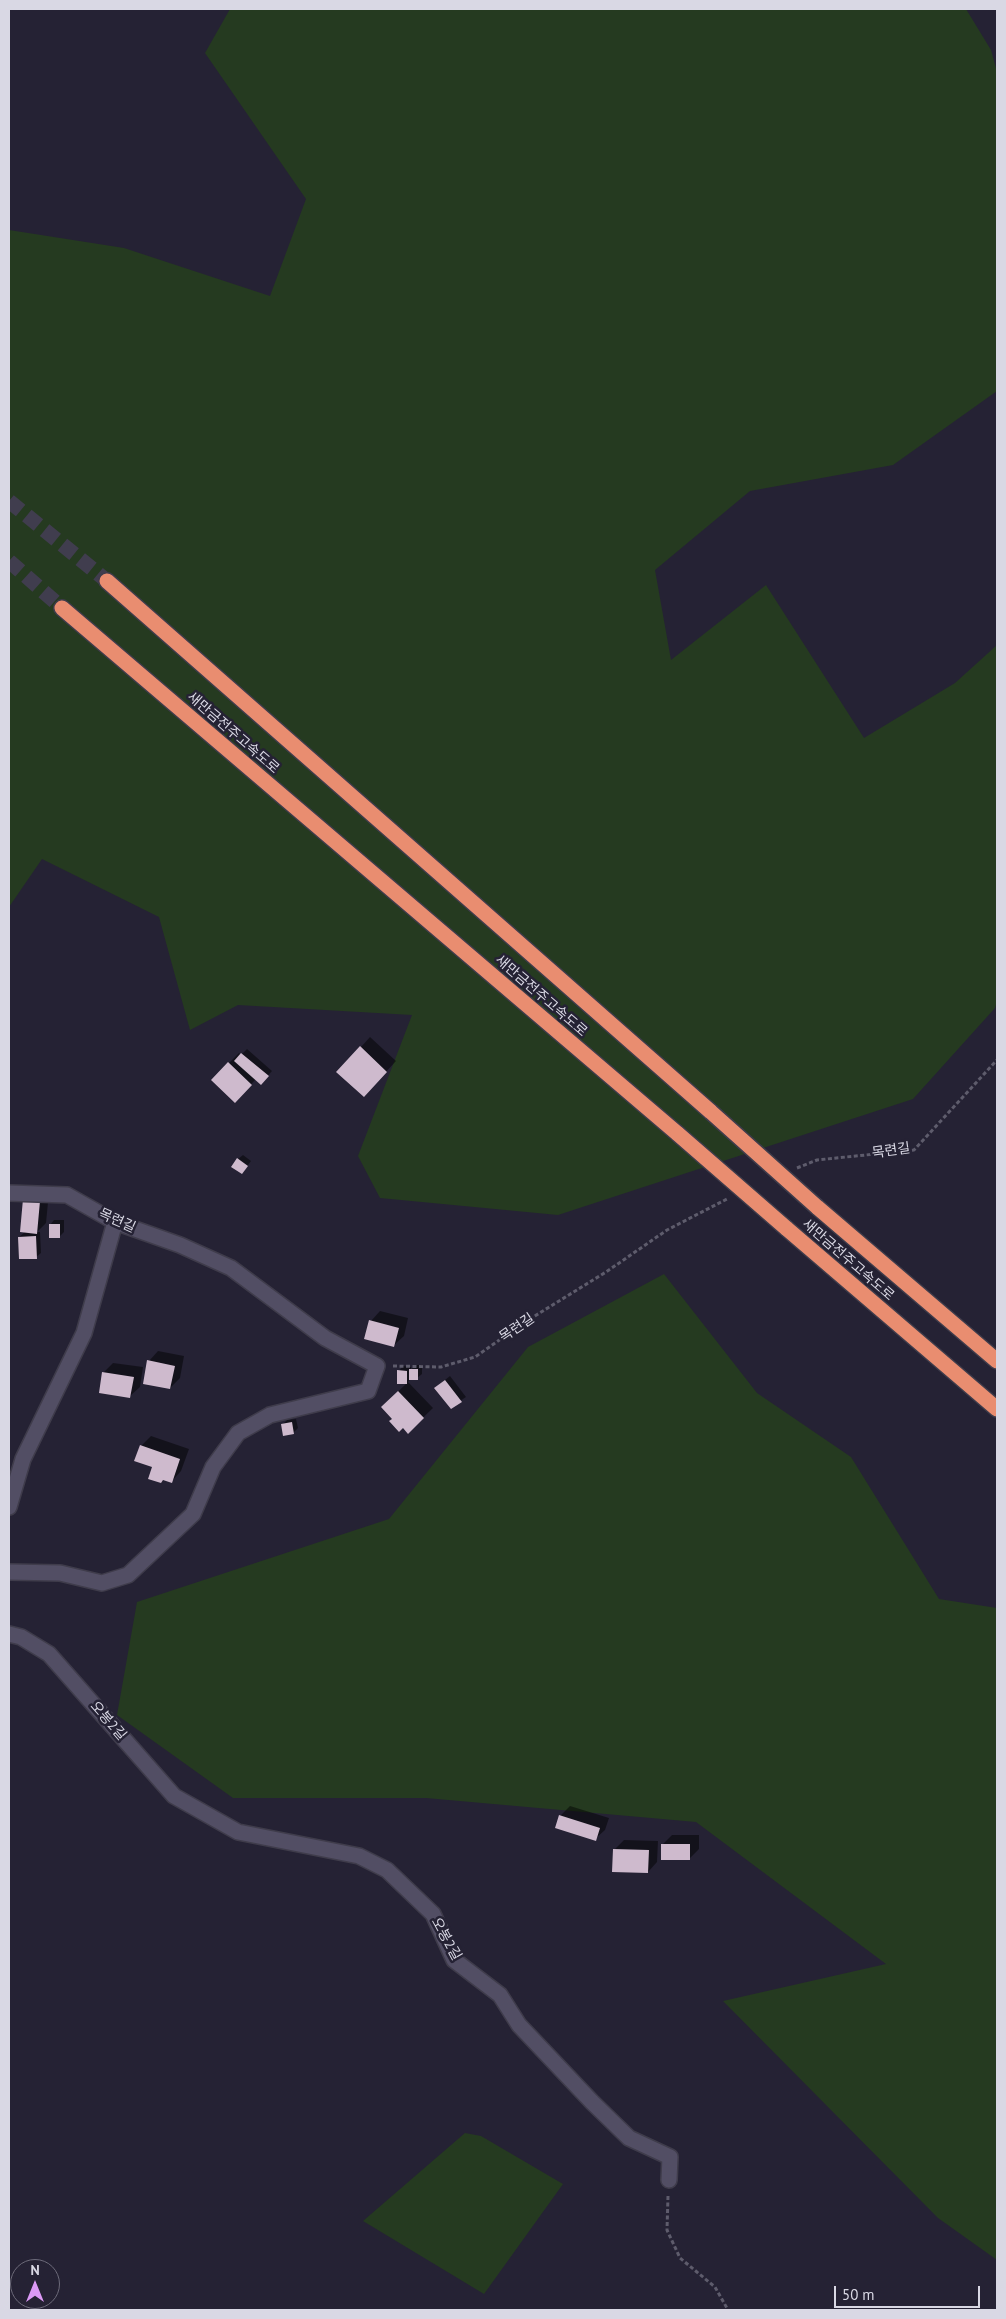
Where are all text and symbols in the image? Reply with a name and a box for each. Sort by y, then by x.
street label: 새만금전주고속도로 [184,689,282,777]
street label: 새만금전주고속도로 [492,952,590,1040]
street label: 목련길 [871,1140,911,1162]
street label: 목련길 [96,1205,138,1237]
street label: 새만금전주고속도로 [799,1216,897,1304]
street label: 목련길 [496,1310,538,1346]
street label: 오봉2길 [86,1698,130,1744]
street label: 오봉2길 [427,1915,465,1963]
north arrow [10,2259,60,2309]
text: N [30,2261,40,2279]
scale bar [836,2276,982,2308]
text: 50 m [842,2285,875,2304]

